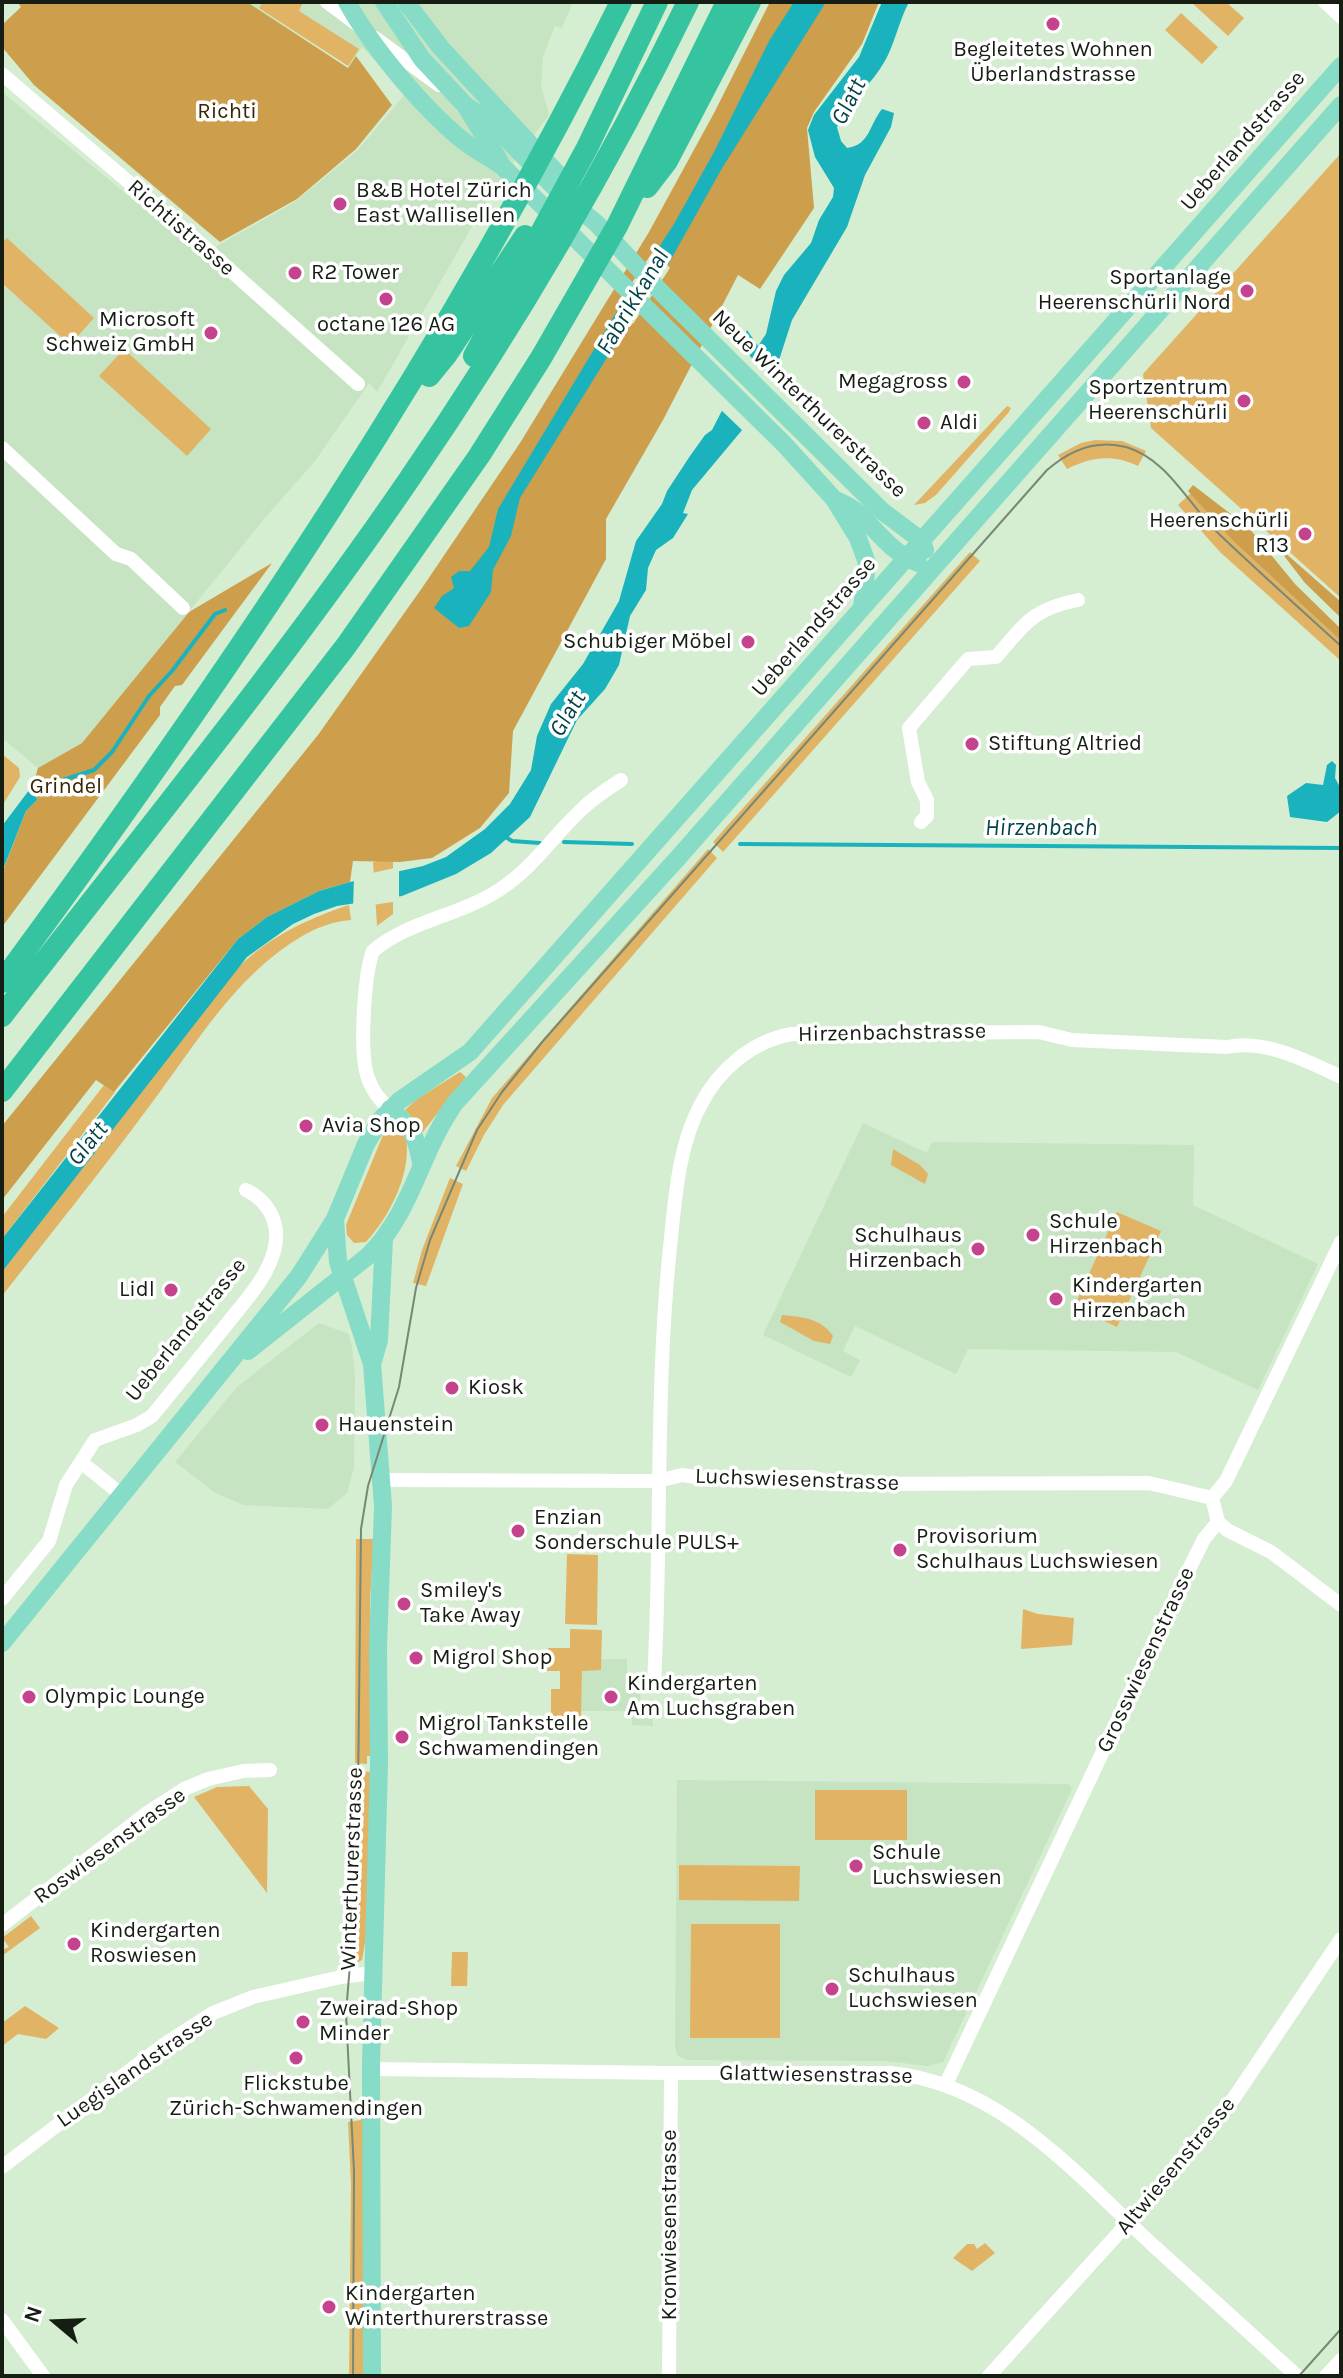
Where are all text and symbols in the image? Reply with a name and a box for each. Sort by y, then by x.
marker: Begleitetes Wohnen Überlandstrasse [1044,15,1062,33]
place label: Begleitetes Wohnen Überlandstrasse [953,37,1153,88]
street label: Ueberlandstrasse [1175,66,1311,216]
water label: Glatt [825,74,873,130]
park label: Richti [197,99,257,125]
street label: Richtistrasse [122,174,240,282]
place label: B&B Hotel Zürich East Wallisellen [356,178,532,230]
marker: B&B Hotel Zürich East Wallisellen [331,195,349,213]
water label: Fabrikkanal [590,244,676,360]
place label: R2 Tower [311,260,399,286]
marker: R2 Tower [286,264,304,282]
place label: Sportanlage Heerenschürli Nord [1038,265,1231,316]
marker: Sportanlage Heerenschürli Nord [1238,282,1256,300]
marker: octane 126 AG [377,290,395,308]
street label: Neue Winterthurerstrasse [706,304,912,504]
place label: Microsoft Schweiz GmbH [45,307,195,358]
place label: octane 126 AG [317,312,455,338]
marker: Microsoft Schweiz GmbH [202,324,220,342]
place label: Megagross [838,369,948,395]
marker: Megagross [955,373,973,391]
place label: Sportzentrum Heerenschürli [1088,375,1228,426]
marker: Sportzentrum Heerenschürli [1235,392,1253,410]
place label: Aldi [940,410,978,436]
marker: Aldi [915,414,933,432]
place label: Heerenschürli R13 [1149,508,1289,560]
marker: Heerenschürli R13 [1296,525,1314,543]
street label: Ueberlandstrasse [746,552,882,702]
place label: Schubiger Möbel [563,629,732,655]
marker: Schubiger Möbel [739,633,757,651]
water label: Glatt [543,686,593,742]
place label: Stiftung Altried [988,731,1142,757]
marker: Stiftung Altried [963,735,981,753]
park label: Grindel [30,774,102,800]
water label: Hirzenbach [985,814,1097,842]
street label: Hirzenbachstrasse [798,1018,986,1048]
place label: Avia Shop [322,1113,421,1139]
water label: Glatt [62,1116,114,1172]
marker: Avia Shop [297,1117,315,1135]
place label: Schule Hirzenbach [1049,1209,1163,1260]
place label: Schulhaus Hirzenbach [848,1223,962,1274]
marker: Schule Hirzenbach [1024,1226,1042,1244]
marker: Schulhaus Hirzenbach [969,1240,987,1258]
street label: Ueberlandstrasse [120,1253,252,1407]
place label: Kindergarten Hirzenbach [1072,1273,1202,1324]
place label: Lidl [119,1277,155,1303]
marker: Lidl [162,1281,180,1299]
marker: Kindergarten Hirzenbach [1047,1290,1065,1308]
place label: Kiosk [468,1375,524,1401]
marker: Kiosk [443,1379,461,1397]
place label: Hauenstein [338,1412,454,1438]
marker: Hauenstein [313,1416,331,1434]
street label: Luchswiesenstrasse [695,1463,899,1497]
place label: Enzian Sonderschule PULS+ [534,1505,739,1556]
marker: Enzian Sonderschule PULS+ [509,1522,527,1540]
place label: Provisorium Schulhaus Luchswiesen [916,1524,1159,1576]
marker: Provisorium Schulhaus Luchswiesen [891,1541,909,1559]
street label: Grosswiesenstrasse [1091,1563,1201,1757]
place label: Smiley's Take Away [420,1578,521,1630]
marker: Smiley's Take Away [395,1595,413,1613]
place label: Migrol Shop [432,1645,552,1671]
marker: Migrol Shop [407,1649,425,1667]
place label: Kindergarten Am Luchsgraben [627,1671,795,1722]
place label: Olympic Lounge [45,1684,205,1710]
marker: Olympic Lounge [20,1688,38,1706]
marker: Kindergarten Am Luchsgraben [602,1688,620,1706]
place label: Migrol Tankstelle Schwamendingen [418,1711,599,1762]
marker: Migrol Tankstelle Schwamendingen [393,1728,411,1746]
street label: Winterthurerstrasse [335,1767,369,1971]
street label: Roswiesenstrasse [29,1782,191,1910]
place label: Schule Luchswiesen [872,1840,1002,1892]
marker: Schule Luchswiesen [847,1857,865,1875]
place label: Kindergarten Roswiesen [90,1918,220,1970]
marker: Kindergarten Roswiesen [65,1935,83,1953]
place label: Schulhaus Luchswiesen [848,1963,978,2014]
marker: Schulhaus Luchswiesen [823,1980,841,1998]
place label: Zweirad-Shop Minder [319,1996,458,2048]
street label: Luegislandstrasse [52,2006,218,2134]
marker: Zweirad-Shop Minder [294,2013,312,2031]
marker: Flickstube Zürich-Schwamendingen [287,2049,305,2067]
street label: Glattwiesenstrasse [719,2060,913,2090]
place label: Flickstube Zürich-Schwamendingen [169,2071,423,2122]
street label: Altwiesenstrasse [1111,2092,1241,2240]
street label: Kronwiesenstrasse [657,2130,683,2320]
place label: Kindergarten Winterthurerstrasse [345,2281,548,2332]
north arrow [16,2282,96,2362]
marker: Kindergarten Winterthurerstrasse [320,2298,338,2316]
text: N [18,2302,48,2326]

